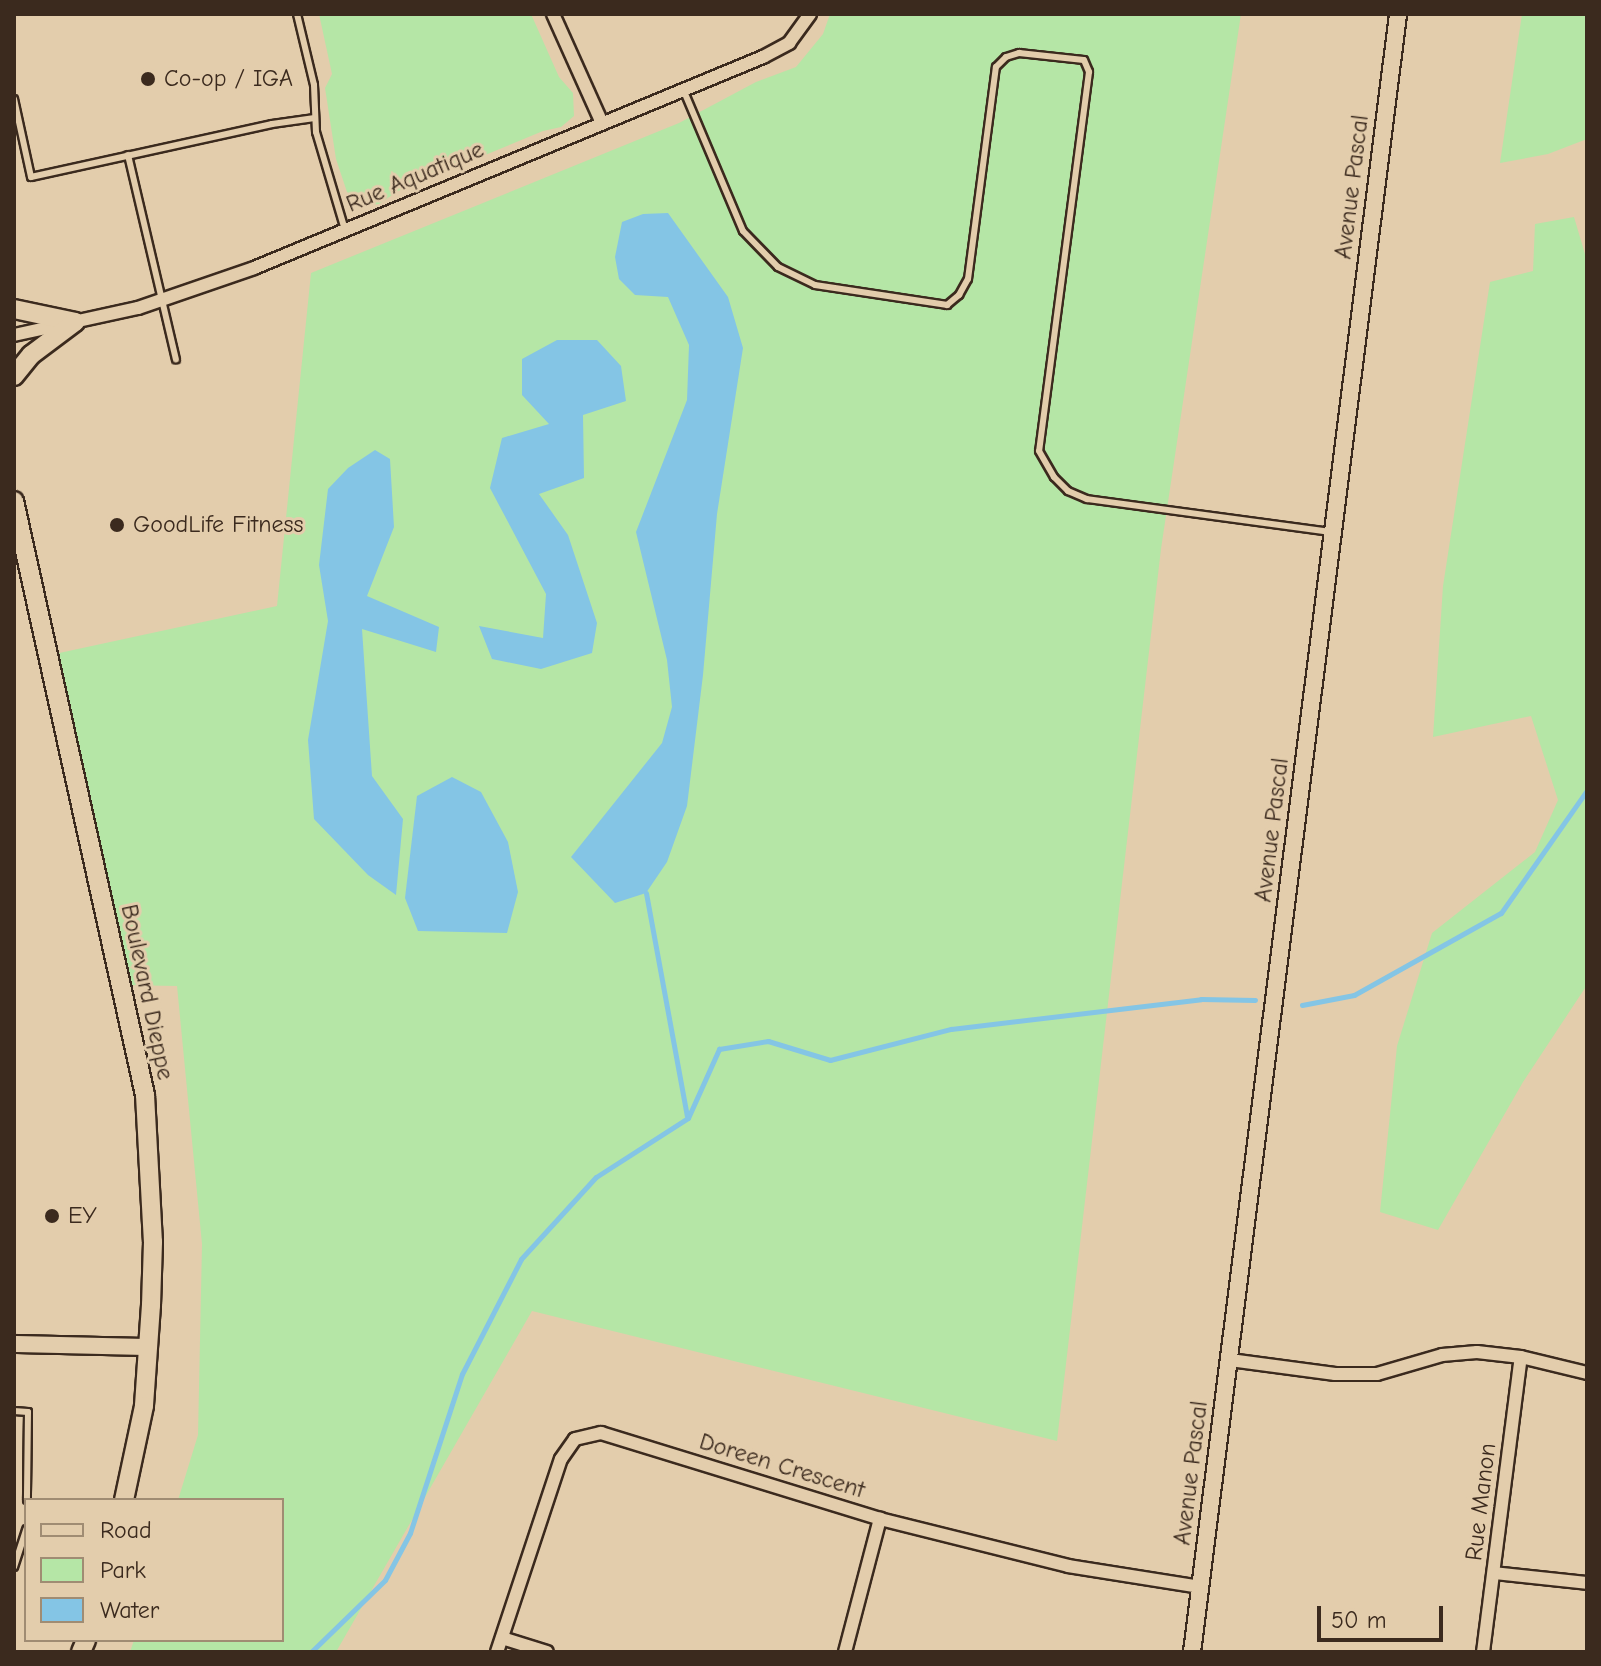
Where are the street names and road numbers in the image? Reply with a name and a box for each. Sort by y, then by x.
street label: Avenue Pascal [1329,113,1375,261]
street label: Rue Aquatique [342,135,488,219]
street label: Avenue Pascal [1249,756,1295,904]
street label: Boulevard Dieppe [114,902,180,1082]
street label: Avenue Pascal [1168,1399,1214,1547]
street label: Doreen Crescent [696,1427,868,1505]
street label: Rue Manon [1459,1442,1503,1562]

